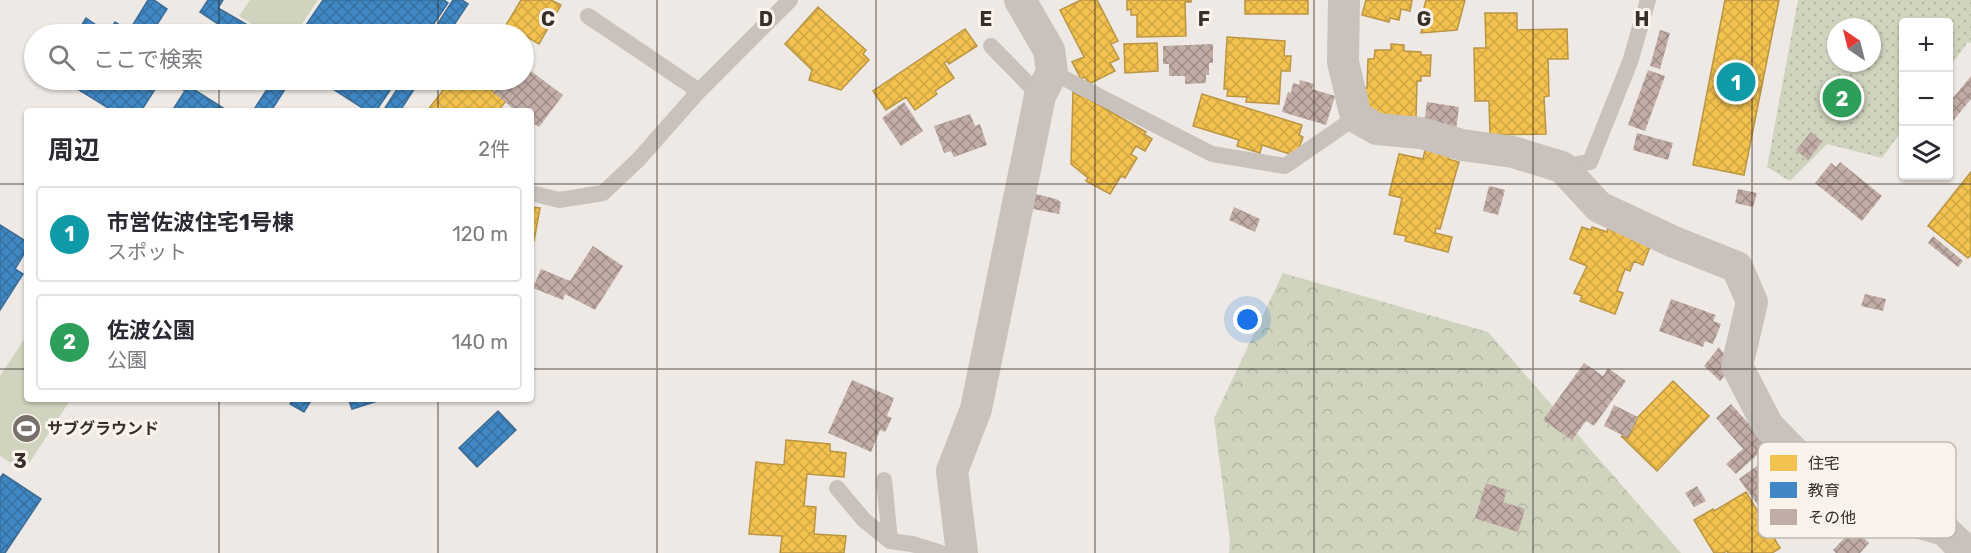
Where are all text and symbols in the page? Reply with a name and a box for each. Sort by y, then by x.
text: C [541,7,555,31]
text: D [759,7,773,31]
text: E [980,7,992,31]
text: F [1198,7,1210,31]
text: G [1417,7,1431,31]
text: H [1635,7,1649,31]
north arrow [1827,18,1881,72]
map controls [1899,18,1953,180]
button: + [1899,18,1953,72]
search box [24,24,534,90]
icon: search [45,41,78,74]
text: ここで検索 [93,46,203,73]
pin: 1 [1716,60,1756,104]
button: − [1899,72,1953,126]
pin: 2 [1822,76,1862,120]
button: layers [1899,126,1953,180]
text: 周辺 [48,135,100,166]
text: 2件 [478,137,510,161]
text: 市営佐波住宅1号棟 [107,209,294,236]
text: 1 [65,222,74,246]
text: 120 m [452,222,508,246]
text: スポット [107,240,187,264]
your location [1233,305,1262,334]
text: 佐波公園 [107,317,195,344]
text: 2 [63,330,76,354]
text: 140 m [452,330,508,354]
text: 公園 [107,348,147,372]
sports icon: サブグラウンド [10,412,42,444]
place label: サブグラウンド [47,419,159,438]
legend [1758,442,1956,538]
text: 3 [13,449,27,473]
text: 住宅 [1808,454,1840,473]
text: 教育 [1808,481,1840,500]
text: その他 [1808,508,1856,527]

